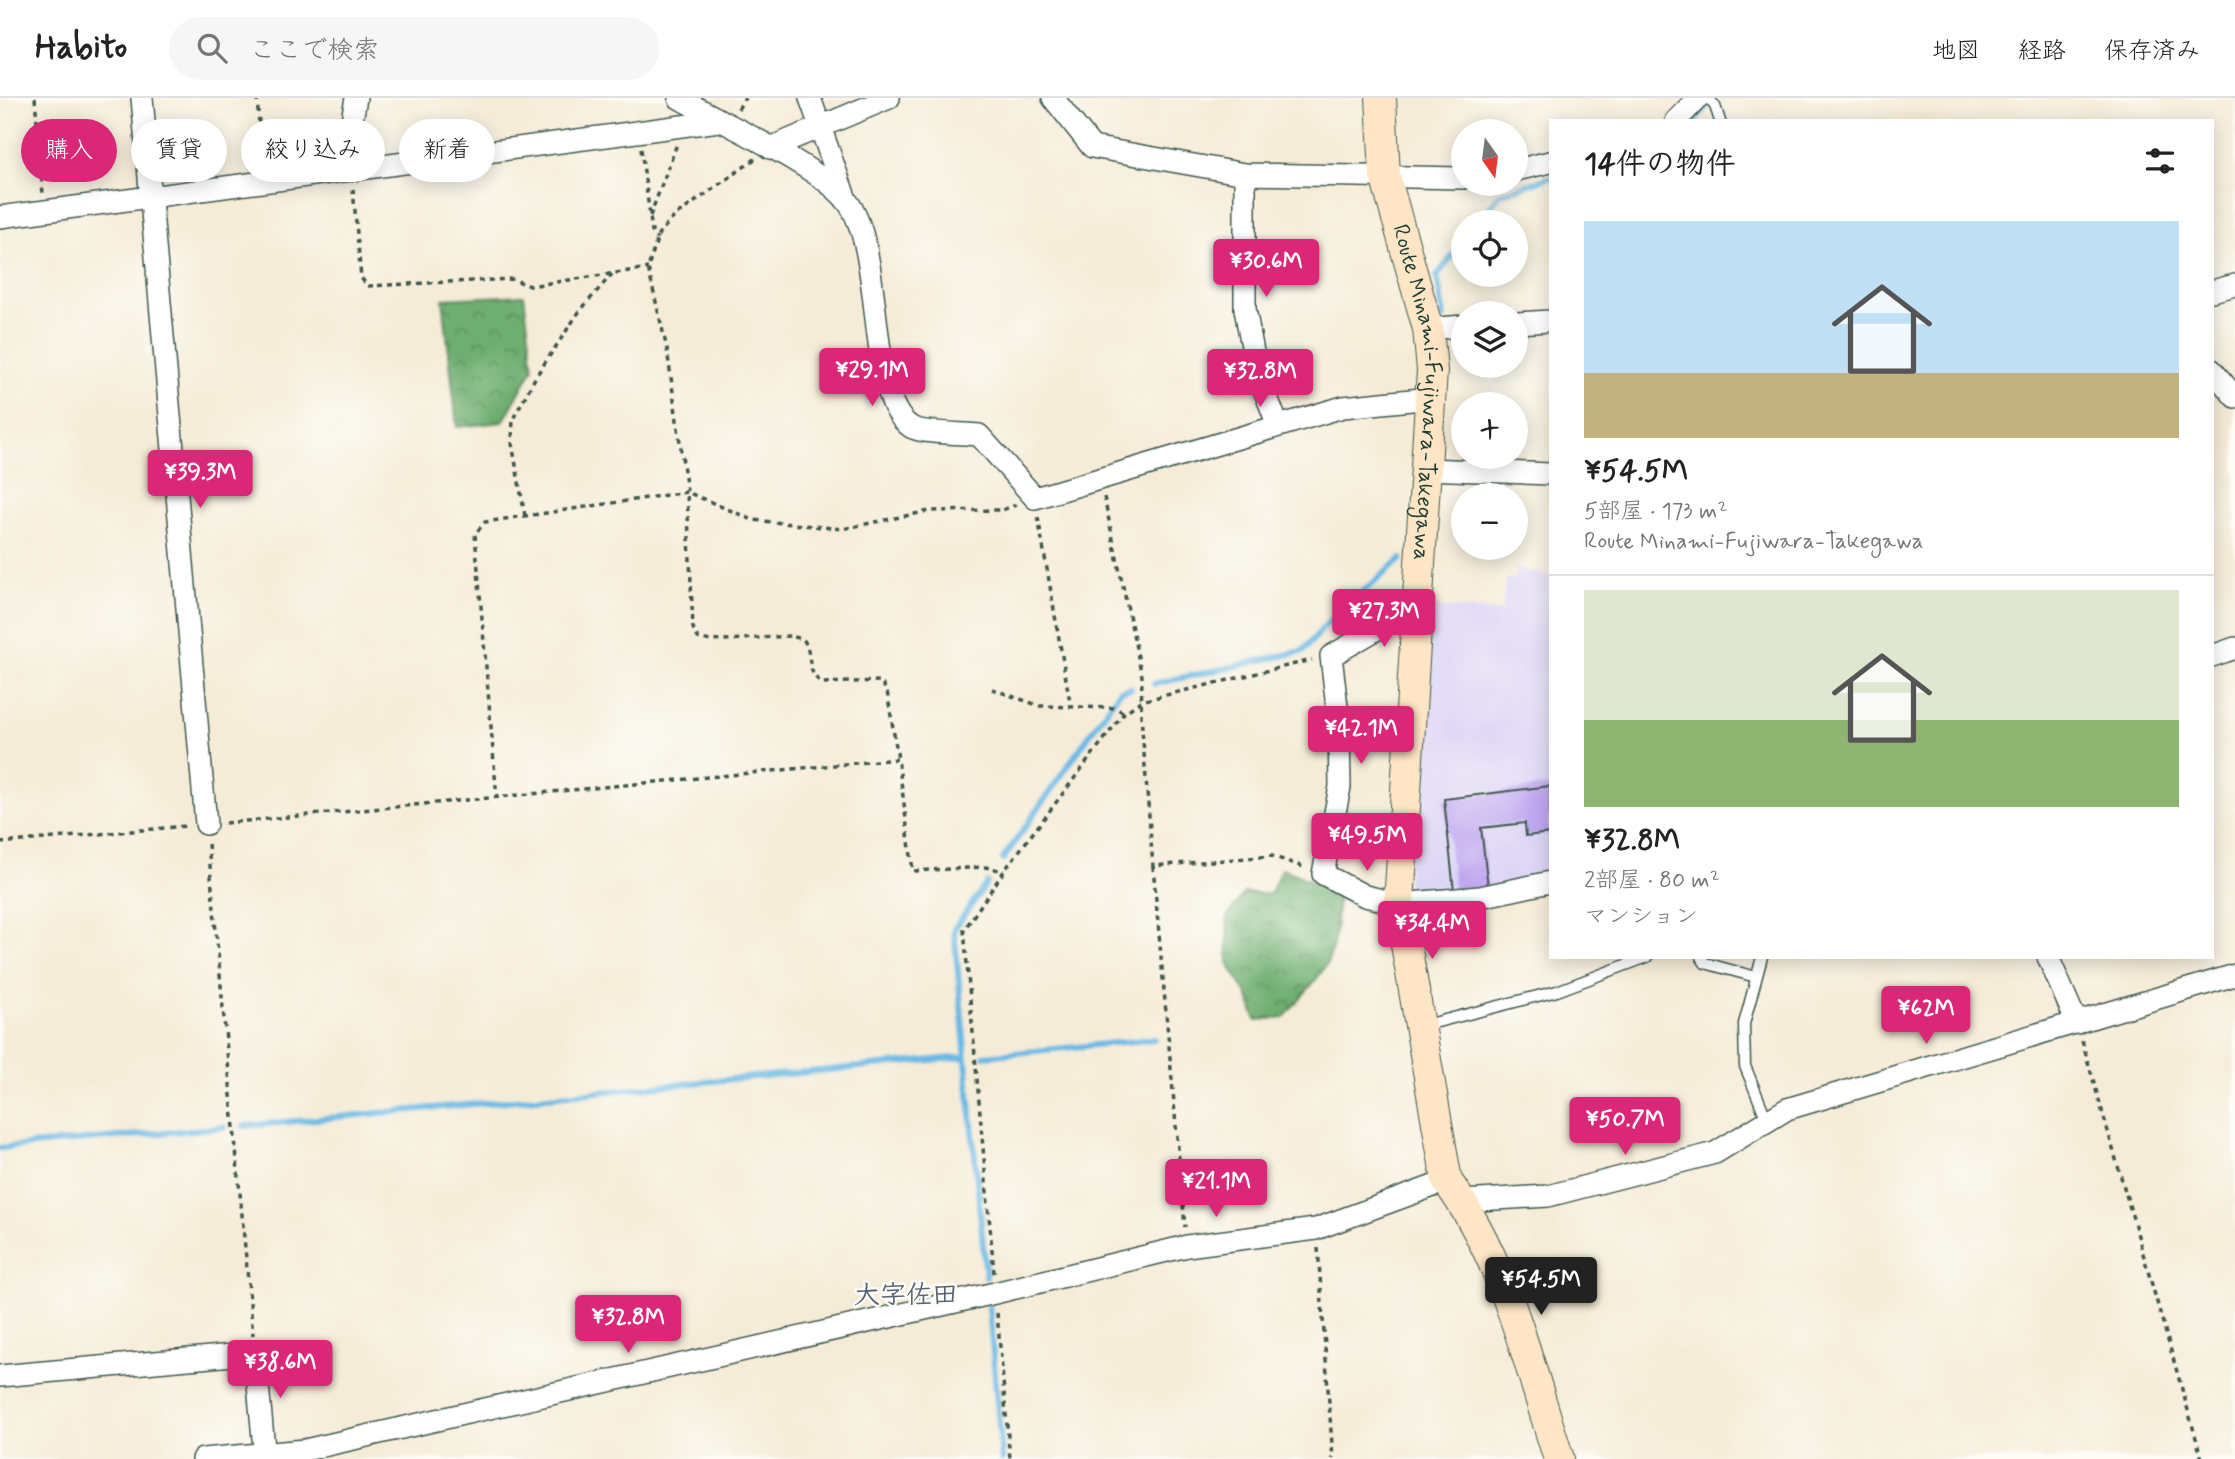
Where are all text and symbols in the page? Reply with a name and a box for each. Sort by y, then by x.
search box [169,17,659,80]
text: Habito [35,26,127,70]
icon: search [193,29,231,67]
text: ここで検索 [249,34,379,68]
text: 地図 [1932,36,1980,67]
text: 経路 [2018,36,2066,67]
text: 保存済み [2104,36,2200,67]
chip: 購入 [21,119,117,182]
chip: 賃貸 [131,119,227,182]
chip: 絞り込み [241,119,385,182]
chip: 新着 [399,119,495,182]
north arrow [1451,119,1528,196]
map controls [1451,119,1528,560]
icon: filters [2141,142,2179,180]
text: 14件の物件 [1584,145,1736,184]
button: locate [1451,210,1528,287]
street label: Route Minami-Fujiwara-Takegawa [1384,221,1447,561]
pin: ¥30.6M [1209,240,1323,299]
text: ¥30.6M [1229,247,1303,277]
icon: home [1819,266,1945,392]
button: layers [1451,301,1528,378]
pin: ¥29.1M [815,348,929,408]
pin: ¥32.8M [1203,350,1317,409]
text: ¥29.1M [835,356,909,386]
text: ¥32.8M [1223,357,1297,387]
button: + [1451,392,1528,469]
pin: ¥39.3M [143,450,257,510]
text: ¥54.5M [1584,452,1688,491]
text: ¥39.3M [164,458,236,488]
button: − [1451,483,1528,560]
text: 5部屋 · 173 m² [1584,497,1727,527]
text: Route Minami-Fujiwara-Takegawa [1584,527,1924,557]
pin: ¥27.3M [1327,589,1441,649]
text: ¥27.3M [1348,597,1420,627]
icon: home [1819,635,1945,761]
pin: ¥42.1M [1304,706,1418,766]
text: ¥42.1M [1324,714,1398,744]
pin: ¥49.5M [1310,814,1424,873]
text: ¥49.5M [1327,821,1407,851]
text: ¥32.8M [1584,821,1680,860]
text: 2部屋 · 80 m² [1584,866,1720,896]
pin: ¥34.4M [1375,902,1489,961]
text: マンション [1584,902,1698,932]
text: ¥34.4M [1394,909,1470,939]
pin: ¥62M [1885,986,1967,1046]
text: ¥62M [1897,994,1955,1024]
pin: ¥50.7M [1568,1098,1682,1157]
text: ¥50.7M [1585,1105,1665,1135]
pin: ¥21.1M [1159,1160,1273,1219]
text: ¥21.1M [1181,1167,1251,1197]
pin: ¥54.5M [1484,1258,1598,1317]
text: ¥54.5M [1501,1265,1581,1295]
district label: 大字佐田 [854,1279,958,1313]
pin: ¥32.8M [571,1296,685,1355]
text: ¥32.8M [591,1303,665,1333]
pin: ¥38.6M [223,1340,337,1400]
text: ¥38.6M [243,1348,317,1378]

